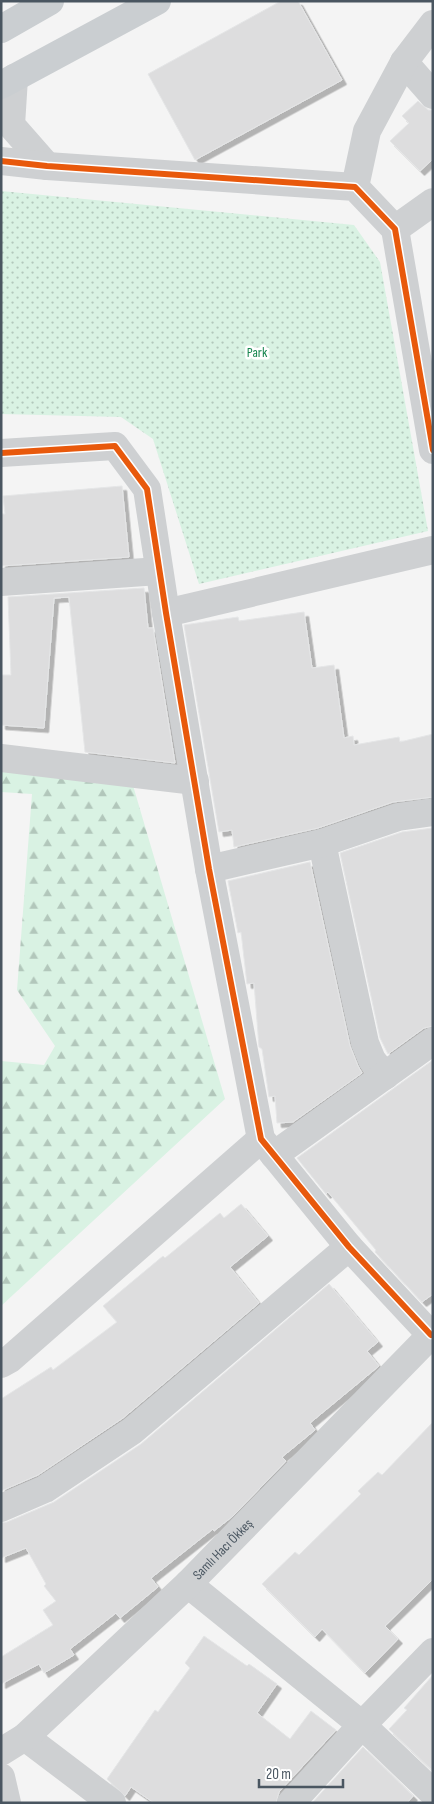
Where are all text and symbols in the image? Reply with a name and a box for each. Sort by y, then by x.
park label: Park [247,344,268,361]
street label: Samlı Hacı Ökkeş [189,1515,256,1583]
scale bar [259,1756,343,1788]
text: 20 m [266,1765,291,1784]

